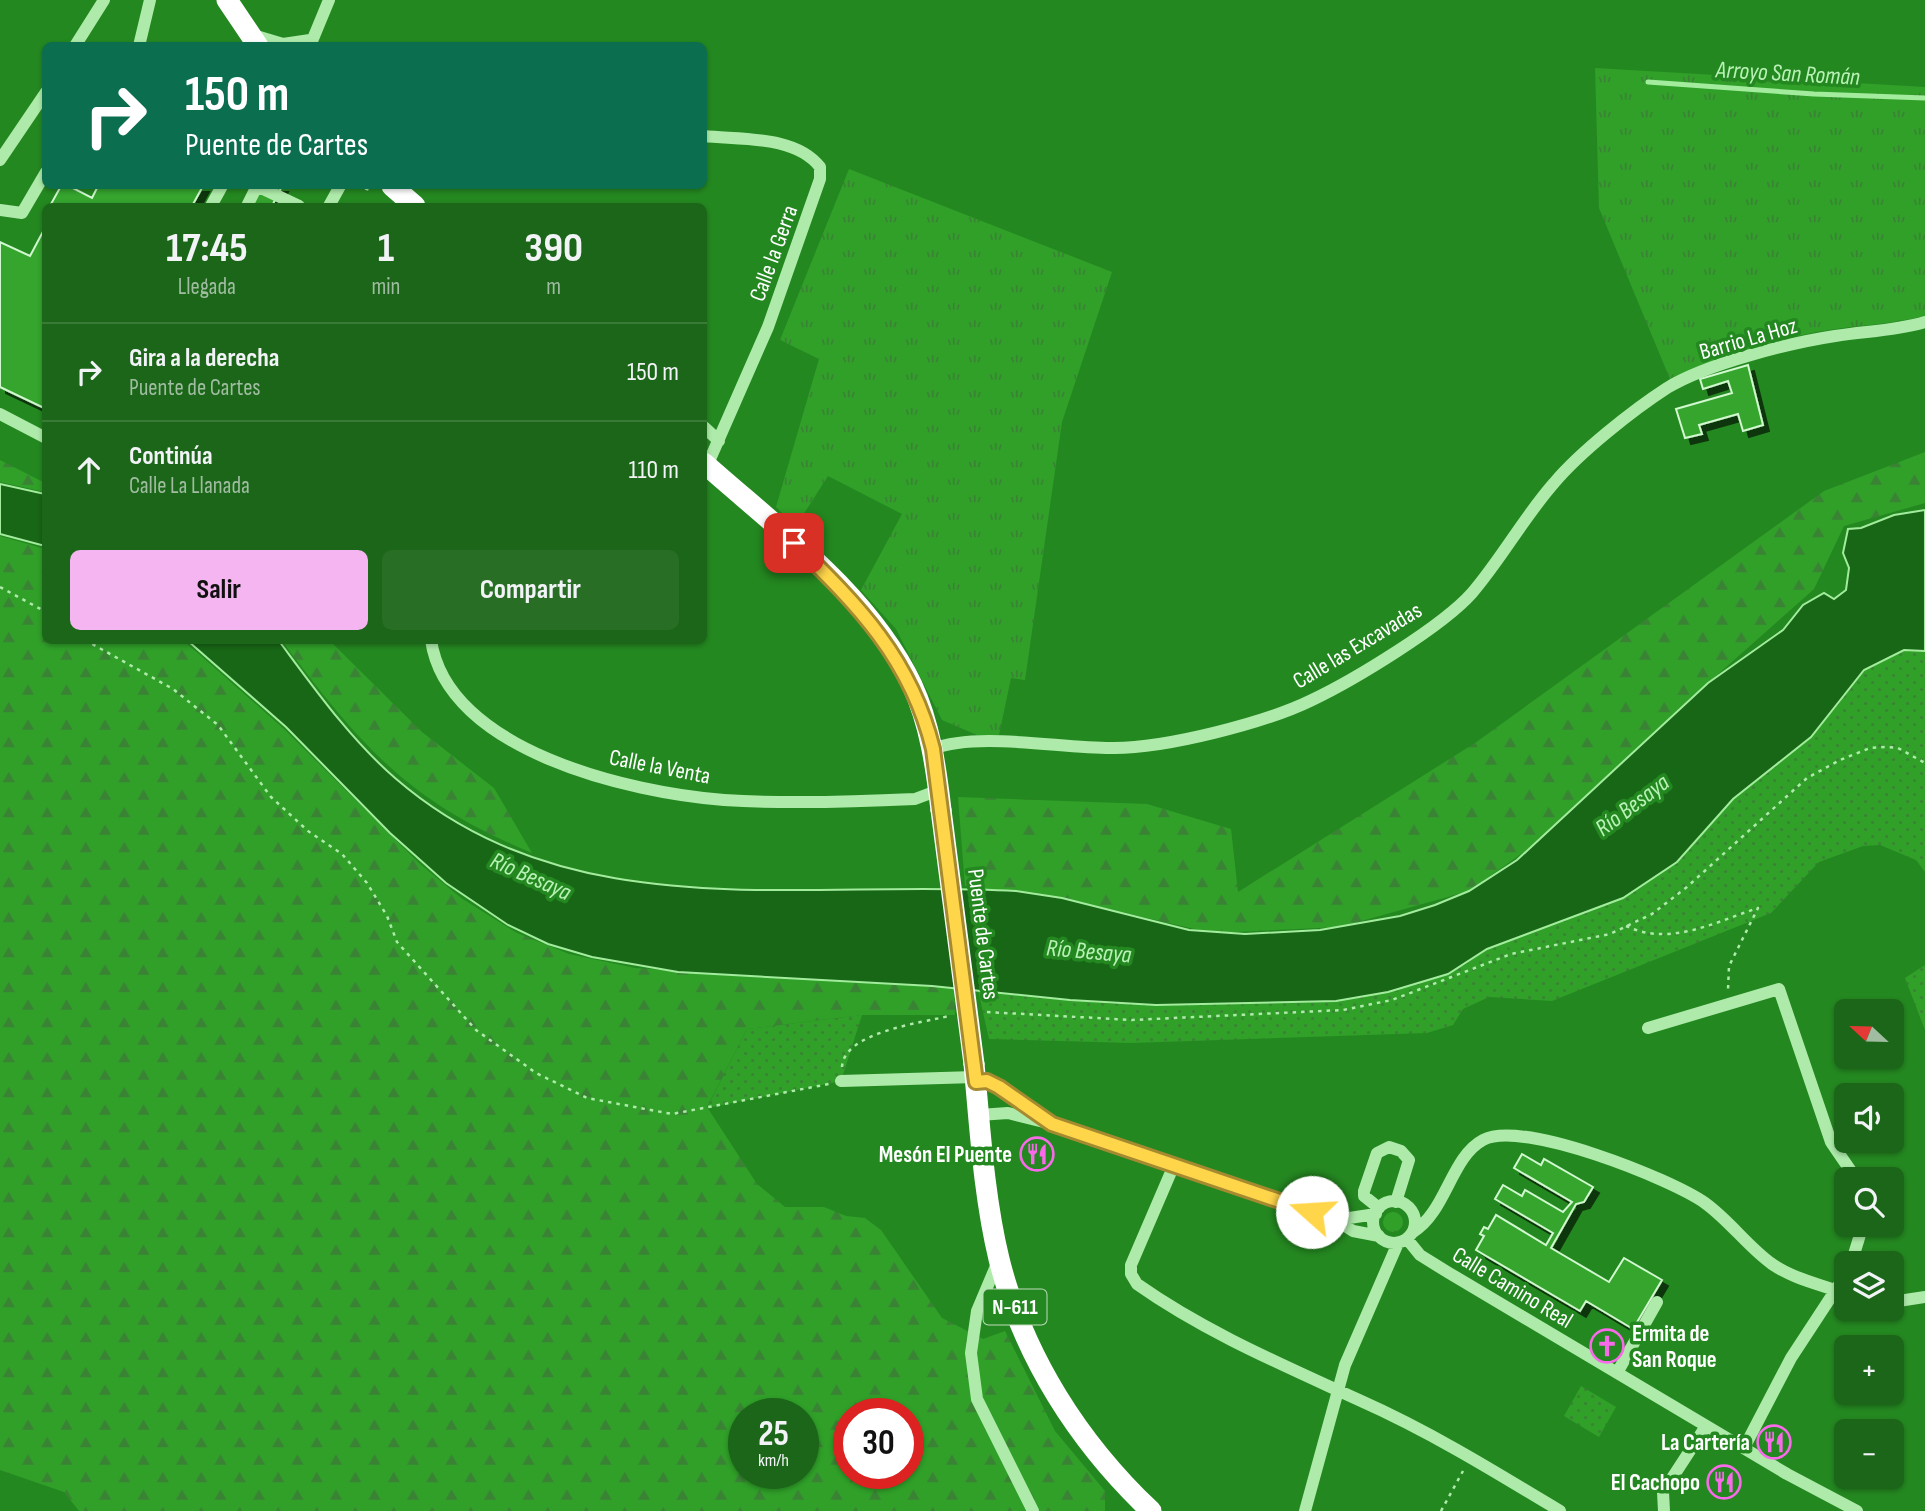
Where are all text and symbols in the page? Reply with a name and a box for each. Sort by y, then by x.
water label: Arroyo San Román [1714,55,1861,92]
text: 150 m [185,66,289,125]
icon: right [70,70,161,161]
text: Puente de Cartes [185,126,368,165]
street label: Calle la Gerra [744,201,804,305]
text: 17:45 [166,223,248,274]
text: 1 [378,223,394,274]
text: 390 [524,223,583,274]
text: Llegada [178,273,236,301]
text: min [372,273,400,301]
text: m [546,273,561,301]
street label: Barrio La Hoz [1696,312,1800,366]
text: Gira a la derecha [129,343,279,374]
icon: right [70,353,108,391]
text: 150 m [627,357,679,388]
text: Puente de Cartes [129,374,261,402]
text: Continúa [129,441,213,472]
icon: ahead [70,451,108,489]
text: 110 m [628,455,679,486]
text: Calle La Llanada [129,472,250,500]
pin [764,513,824,573]
icon: arrive [775,524,813,562]
button: Salir [70,550,368,630]
button: Compartir [382,550,679,630]
street label: Calle las Excavadas [1288,596,1427,695]
street label: Calle la Venta [607,743,713,791]
water label: Río Besaya [1590,768,1675,843]
water label: Río Besaya [486,846,576,907]
street label: Puente de Cartes [961,867,1005,1001]
water label: Río Besaya [1045,933,1133,970]
north arrow [1834,999,1904,1069]
map controls [1834,999,1904,1489]
button: sound [1834,1083,1904,1153]
restaurant icon: Mesón El Puente [1018,1135,1056,1173]
place label: Mesón El Puente [879,1141,1012,1169]
button: search [1834,1167,1904,1237]
position arrow [1275,1175,1349,1249]
street label: Calle Camino Real [1447,1241,1578,1335]
button: layers [1834,1251,1904,1321]
road number: N-611 [984,1290,1046,1324]
place label: Ermita de San Roque [1632,1320,1717,1374]
church icon: Ermita de San Roque [1588,1327,1626,1365]
button: + [1834,1335,1904,1405]
speed limit sign: 30 [833,1398,924,1489]
text: 25 [758,1413,789,1456]
button: − [1834,1419,1904,1489]
restaurant icon: La Cartería [1755,1423,1793,1461]
place label: La Cartería [1661,1429,1750,1457]
text: km/h [758,1450,789,1471]
restaurant icon: El Cachopo [1705,1463,1743,1501]
place label: El Cachopo [1611,1469,1700,1497]

